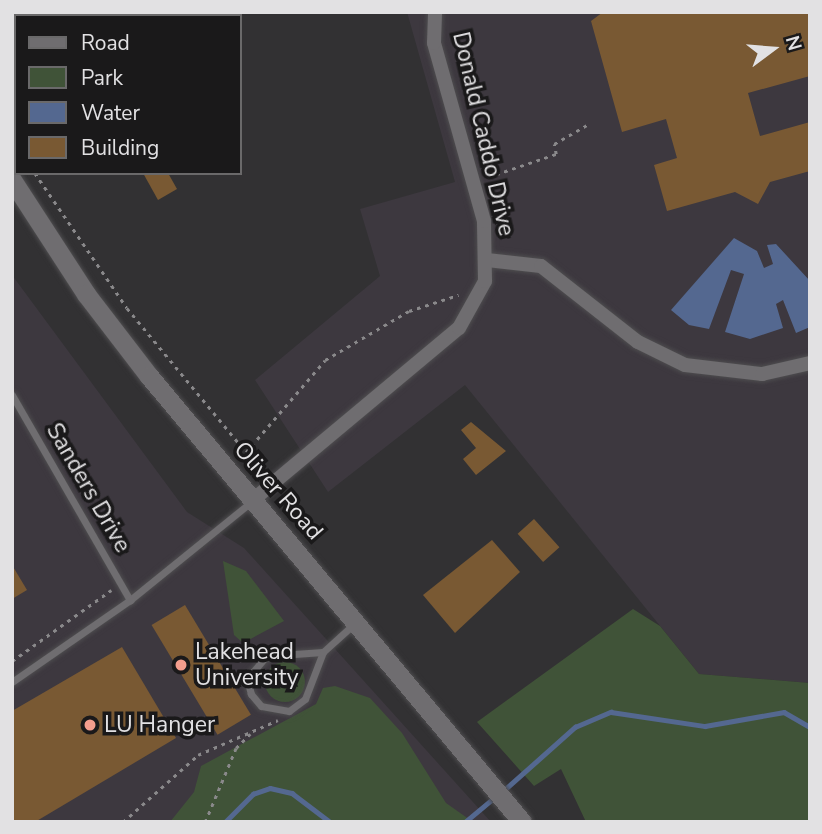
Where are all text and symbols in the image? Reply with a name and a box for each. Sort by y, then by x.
legend [14,14,242,175]
north arrow [738,14,808,84]
text: Road [81,29,130,57]
street label: Donald Caddo Drive [446,29,520,239]
text: N [779,33,808,54]
text: Park [81,64,123,92]
text: Water [81,99,140,127]
text: Building [81,134,159,162]
street label: Sanders Drive [40,418,136,558]
street label: Oliver Road [228,436,328,546]
place label: Lakehead University [195,638,299,692]
marker: Lakehead University [173,657,189,673]
place label: LU Hanger [104,711,215,739]
marker: LU Hanger [82,717,98,733]

